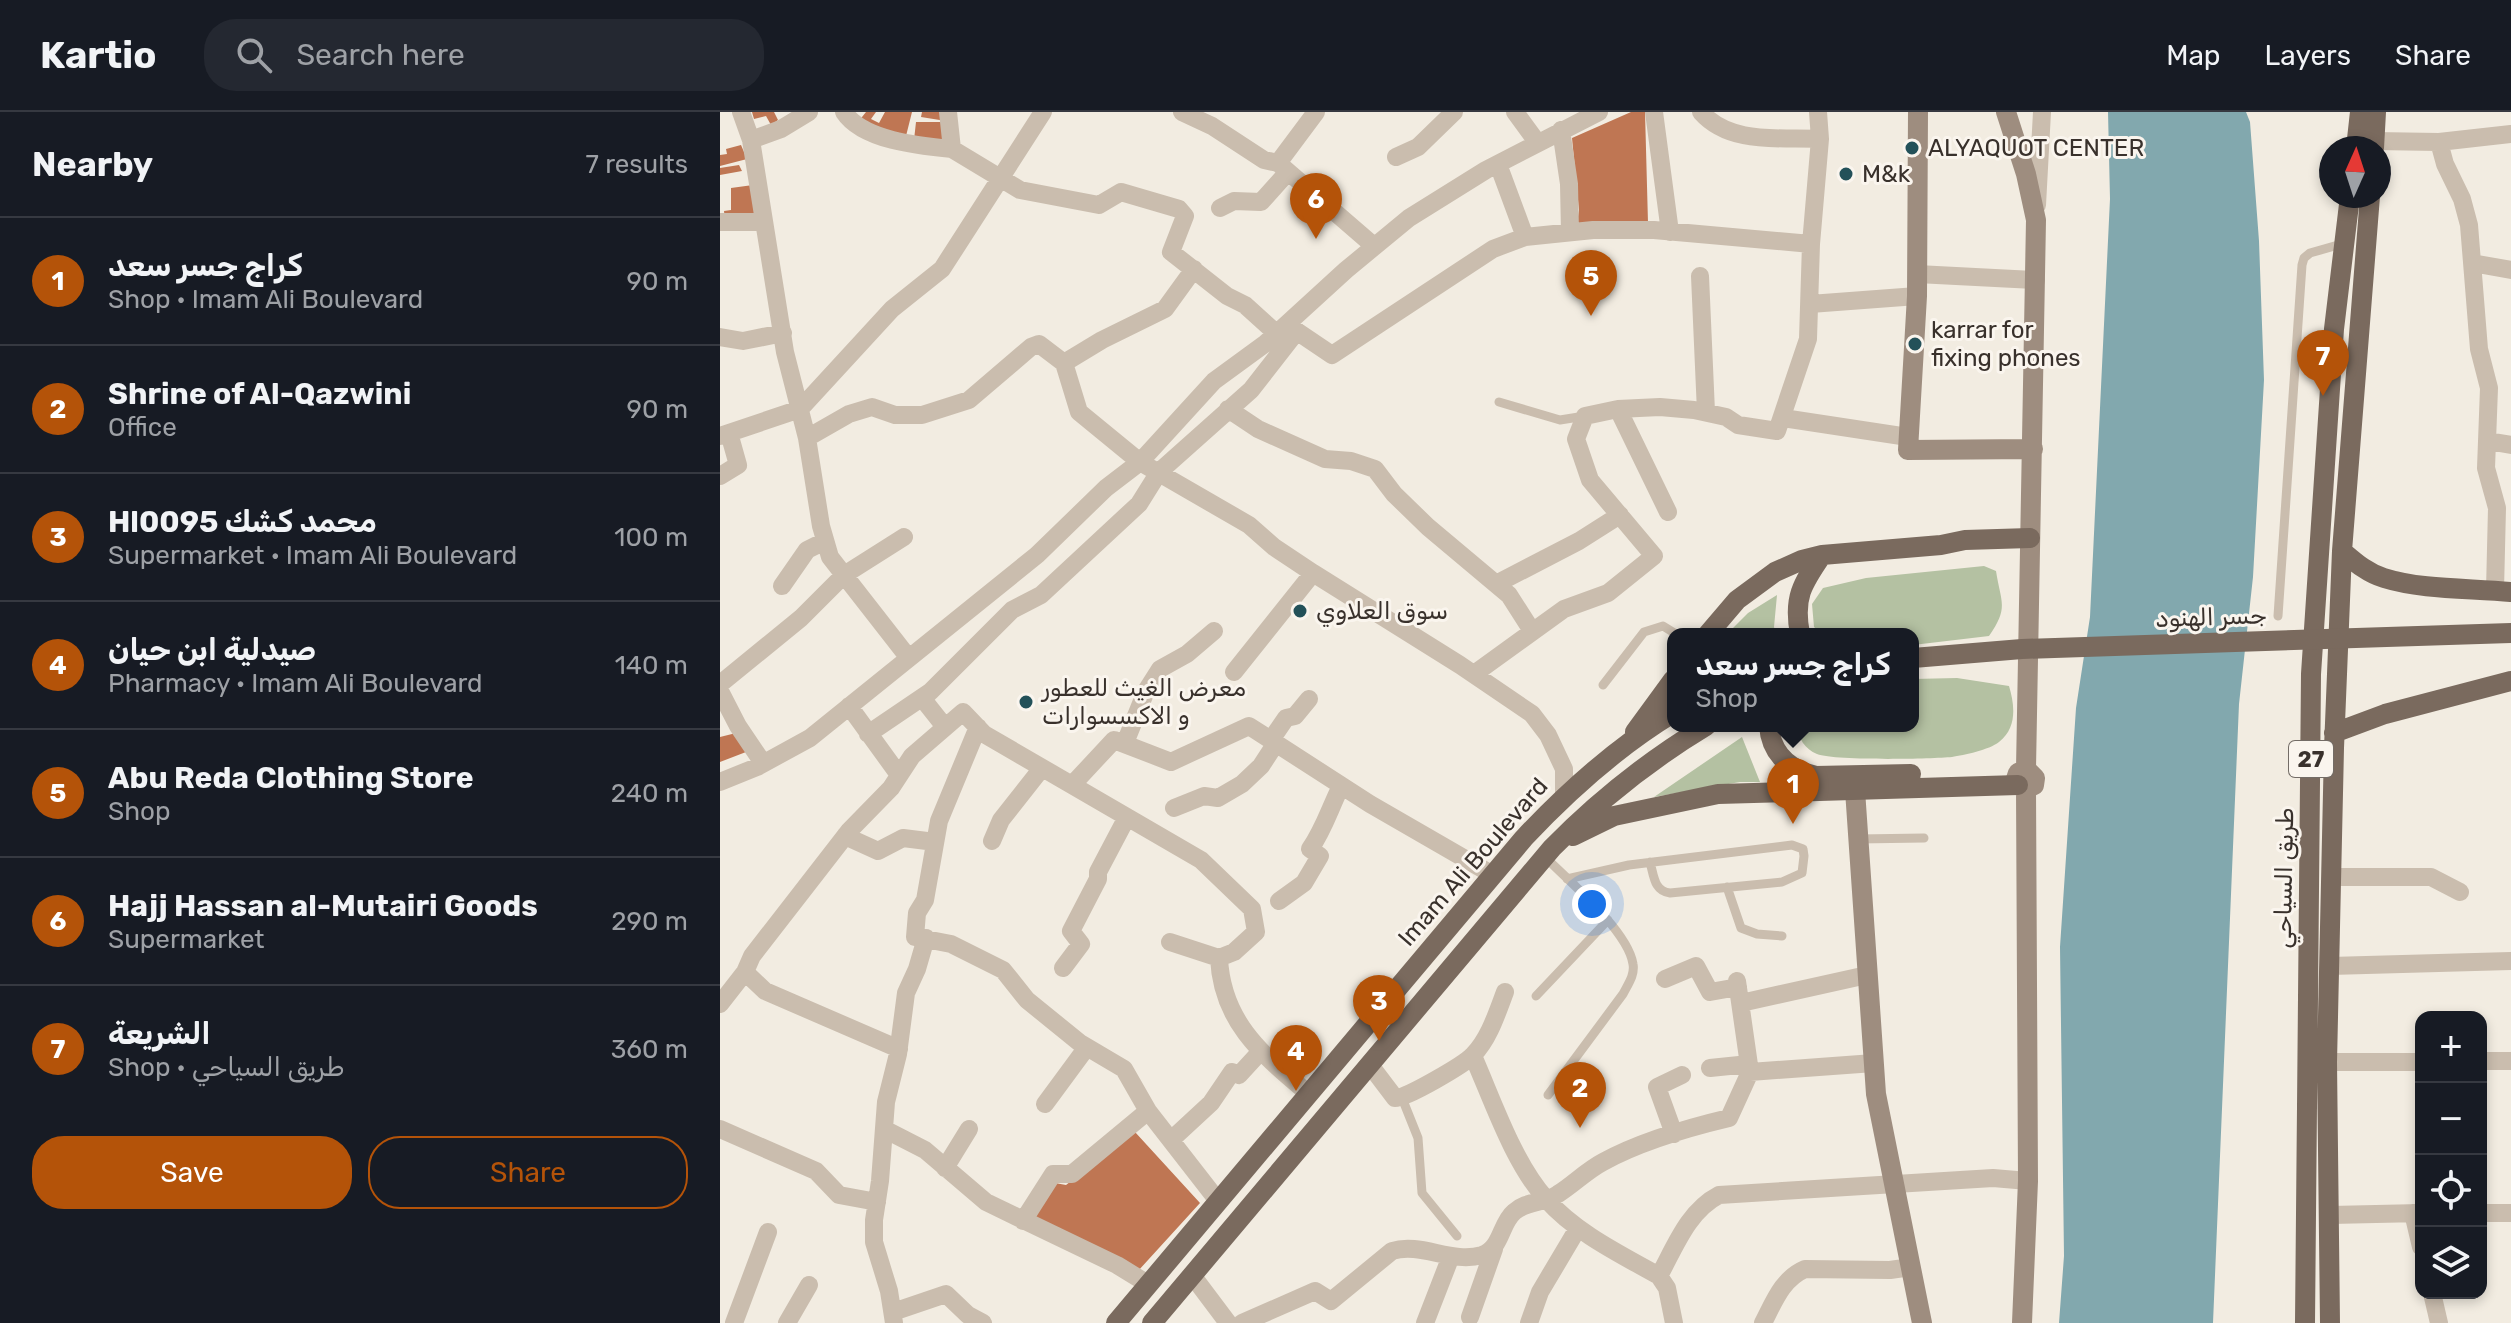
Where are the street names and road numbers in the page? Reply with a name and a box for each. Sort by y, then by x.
street label: جسر الهنود [2155,601,2267,633]
road number: 27 [2289,741,2333,777]
street label: Imam Ali Boulevard [1392,772,1554,952]
street label: طريق السياحي [2269,807,2303,949]

